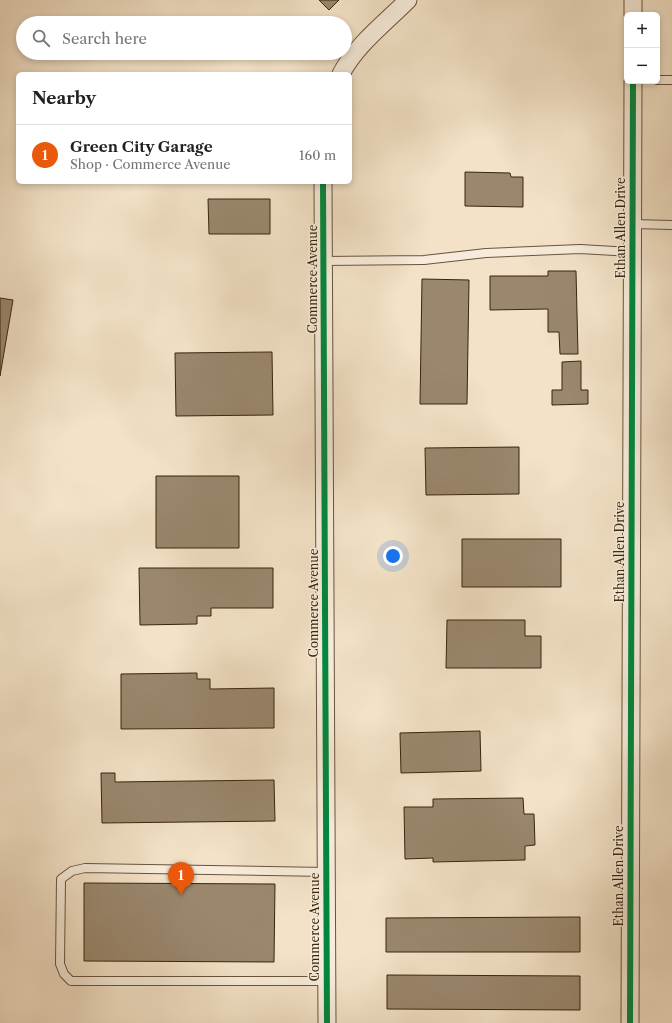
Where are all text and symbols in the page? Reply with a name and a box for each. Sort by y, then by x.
map controls [624,12,660,84]
button: + [624,12,660,48]
search box [16,16,352,60]
icon: search [30,27,52,49]
text: Search here [62,29,147,48]
button: − [624,48,660,84]
text: Nearby [32,88,96,108]
text: Green City Garage [70,137,213,156]
text: 1 [42,147,48,163]
text: 160 m [299,147,336,163]
text: Shop · Commerce Avenue [70,156,231,172]
street label: Ethan Allen Drive [613,177,628,279]
street label: Commerce Avenue [305,224,320,333]
street label: Ethan Allen Drive [612,501,627,603]
your location [383,546,403,566]
street label: Commerce Avenue [306,548,321,657]
street label: Ethan Allen Drive [611,825,626,927]
pin: 1 [168,862,194,895]
street label: Commerce Avenue [307,872,322,981]

